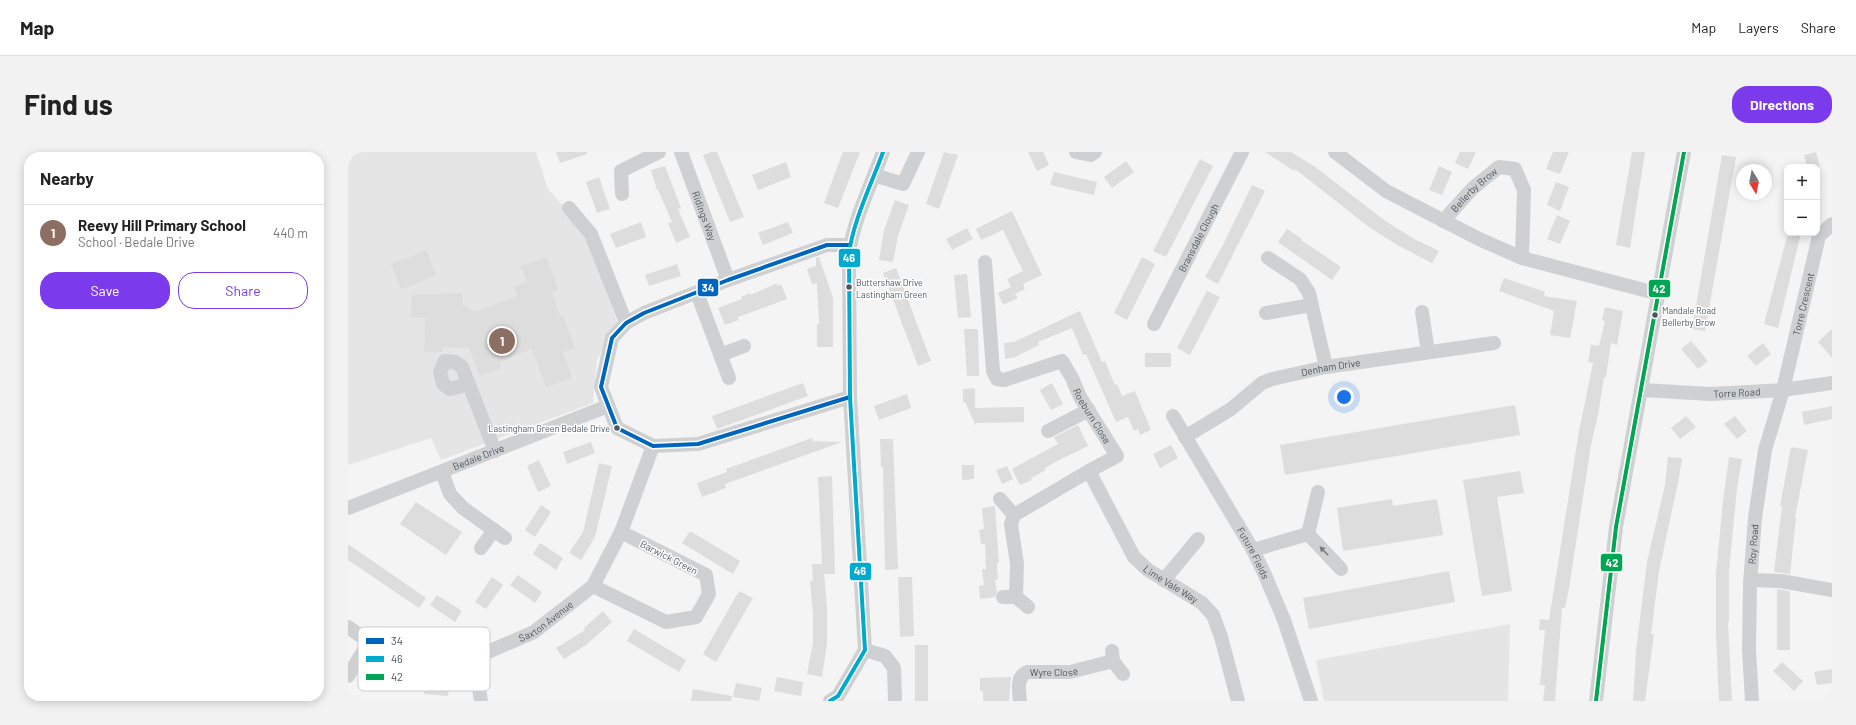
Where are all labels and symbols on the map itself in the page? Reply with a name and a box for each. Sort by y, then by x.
north arrow [1736,164,1772,200]
street label: Bellerby Brow [1448,165,1499,215]
street label: Ridings Way [690,189,719,243]
street label: Bransdale Clough [1176,201,1221,274]
line badge: 46 [838,248,861,268]
text: 46 [843,251,855,264]
street label: Torre Crescent [1790,271,1816,337]
place label: Buttershaw Drive Lastingham Green [856,277,927,300]
line badge: 34 [697,278,719,297]
line badge: 42 [1648,279,1671,298]
text: 34 [702,281,715,294]
marker: Buttershaw Drive Lastingham Green [844,282,854,292]
text: 42 [1653,282,1665,295]
place label: Mandale Road Bellerby Brow [1662,305,1716,328]
marker: Mandale Road Bellerby Brow [1650,310,1660,320]
pin: 1 [489,326,515,356]
street label: Denham Drive [1300,356,1361,378]
street label: Torre Road [1713,385,1761,400]
street label: Roeburn Close [1071,386,1114,446]
your location [1334,387,1354,407]
place label: Lastingham Green Bedale Drive [488,423,610,434]
marker: Lastingham Green Bedale Drive [612,423,622,433]
street label: Bedale Drive [451,441,506,472]
street label: Roy Road [1746,524,1761,565]
street label: Future Fields [1235,525,1272,581]
street label: Barwick Green [638,537,700,577]
one-way arrow [1320,546,1329,556]
line badge: 42 [1600,553,1623,572]
text: 42 [1606,556,1618,569]
line badge: 46 [849,562,872,581]
street label: Lime Vale Way [1141,563,1201,605]
text: 46 [854,564,866,577]
street label: Saxton Avenue [517,598,575,644]
legend [358,627,490,691]
text: 34 [391,634,403,647]
text: 46 [391,652,403,665]
street label: Wyre Close [1030,664,1079,678]
text: 42 [391,670,403,683]

